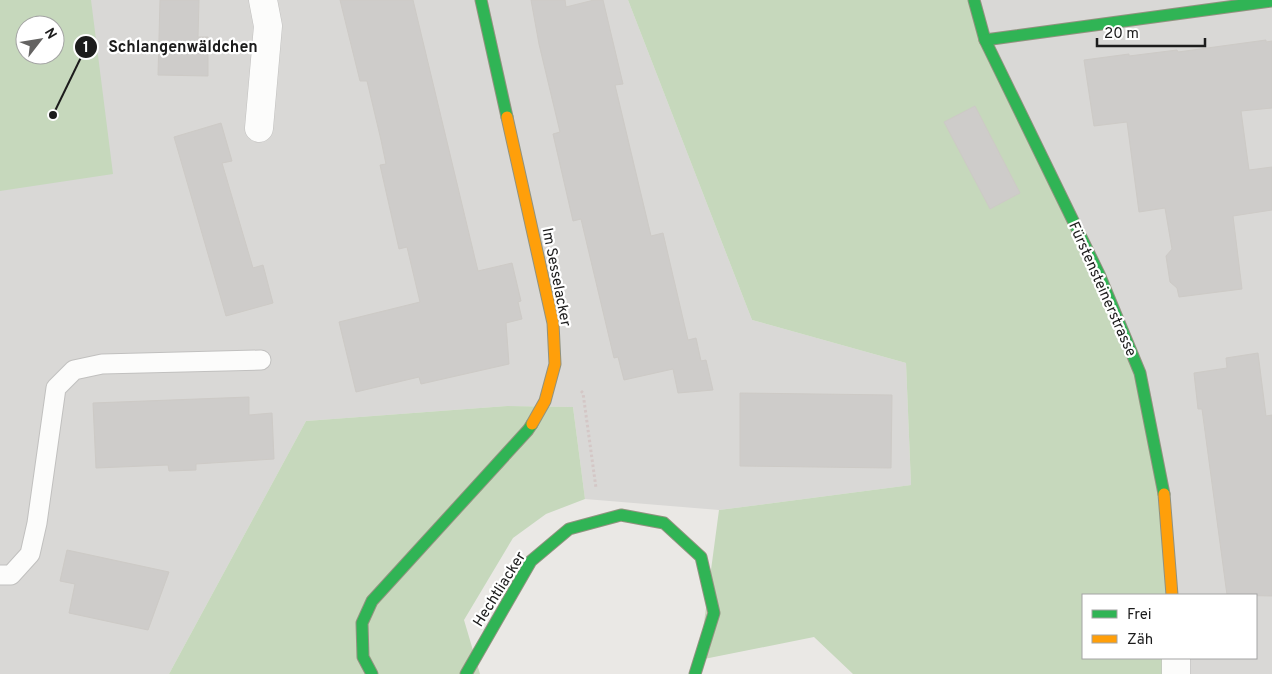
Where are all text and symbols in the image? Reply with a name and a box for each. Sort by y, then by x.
north arrow [15,15,65,65]
scale bar [1097,15,1204,47]
text: N [40,25,60,43]
text: 20 m [1104,25,1139,44]
callout: Schlangenwäldchen [74,31,268,62]
text: Schlangenwäldchen [108,38,258,58]
text: 1 [83,39,89,58]
street label: Fürstensteinerstrasse [1063,219,1140,360]
street label: Im Sesselacker [537,226,574,328]
street label: Hechtliacker [470,549,531,631]
legend [1082,594,1257,659]
text: Frei [1127,606,1152,625]
text: Zäh [1127,631,1153,650]

